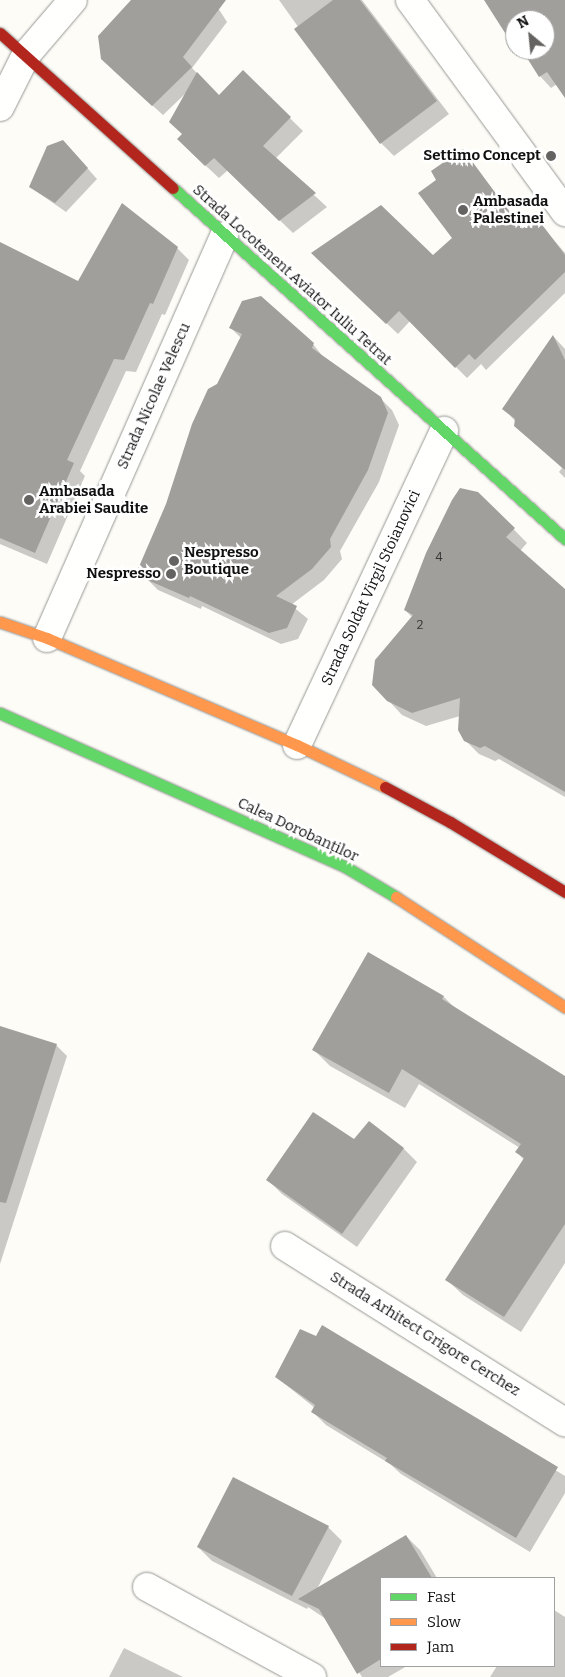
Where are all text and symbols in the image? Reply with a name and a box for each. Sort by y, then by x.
north arrow [505,10,555,60]
text: N [514,12,532,32]
place label: Settimo Concept [423,147,541,165]
marker: Settimo Concept [545,150,557,162]
street label: Strada Locotenent Aviator Iuliu Tetrat [189,181,395,369]
place label: Ambasada Palestinei [473,192,548,227]
marker: Ambasada Palestinei [457,204,469,216]
street label: Strada Nicolae Velescu [114,320,194,472]
place label: Ambasada Arabiei Saudite [39,482,148,517]
street label: Strada Soldat Virgil Stoianovici [318,488,424,688]
marker: Ambasada Arabiei Saudite [23,494,35,506]
place label: Nespresso Boutique [184,543,259,578]
house number: 4 [435,551,443,565]
marker: Nespresso Boutique [168,555,180,567]
place label: Nespresso [86,565,161,583]
marker: Nespresso [165,568,177,580]
house number: 2 [417,619,423,633]
street label: Calea Dorobanților [235,794,361,866]
street label: Strada Arhitect Grigore Cerchez [327,1268,523,1400]
legend [380,1577,555,1667]
text: Fast [427,1588,456,1606]
text: Slow [427,1613,461,1631]
text: Jam [427,1638,454,1656]

